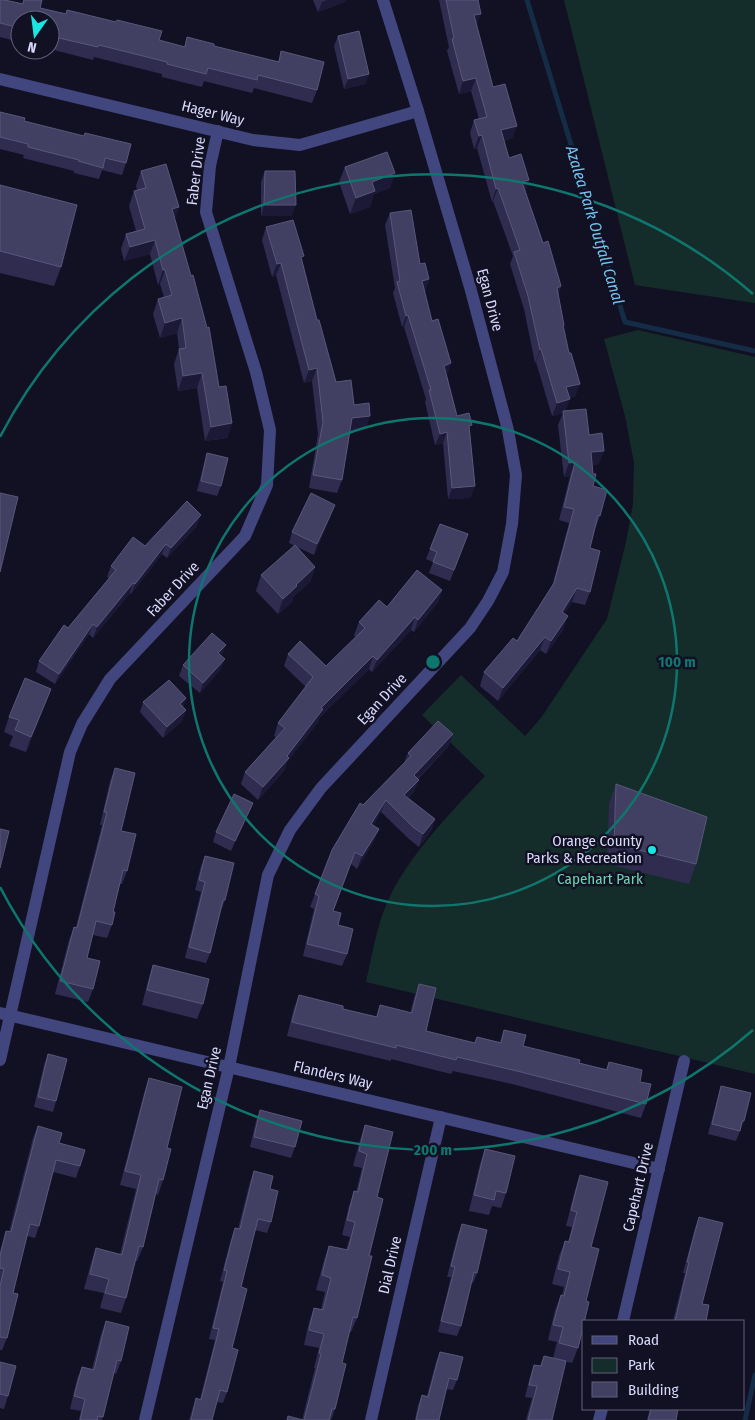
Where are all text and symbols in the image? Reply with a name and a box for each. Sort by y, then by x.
north arrow [10,10,60,60]
text: N [26,38,38,56]
street label: Hager Way [180,97,246,130]
street label: Faber Drive [183,136,209,206]
water label: Azalea Park Outfall Canal [562,142,628,307]
street label: Egan Drive [473,267,507,333]
street label: Faber Drive [143,558,203,620]
centre of rings [424,653,442,671]
text: 100 m [658,653,696,671]
street label: Egan Drive [354,669,410,729]
place label: Orange County Parks & Recreation [526,832,642,867]
marker: Orange County Parks & Recreation [646,844,658,856]
park label: Capehart Park [557,870,643,888]
street label: Egan Drive [193,1045,225,1111]
street label: Flanders Way [292,1057,375,1093]
text: 200 m [413,1141,452,1159]
street label: Capehart Drive [619,1141,657,1233]
street label: Dial Drive [375,1234,405,1296]
legend [582,1320,745,1410]
text: Road [628,1331,659,1349]
text: Park [628,1356,655,1374]
text: Building [628,1381,679,1399]

